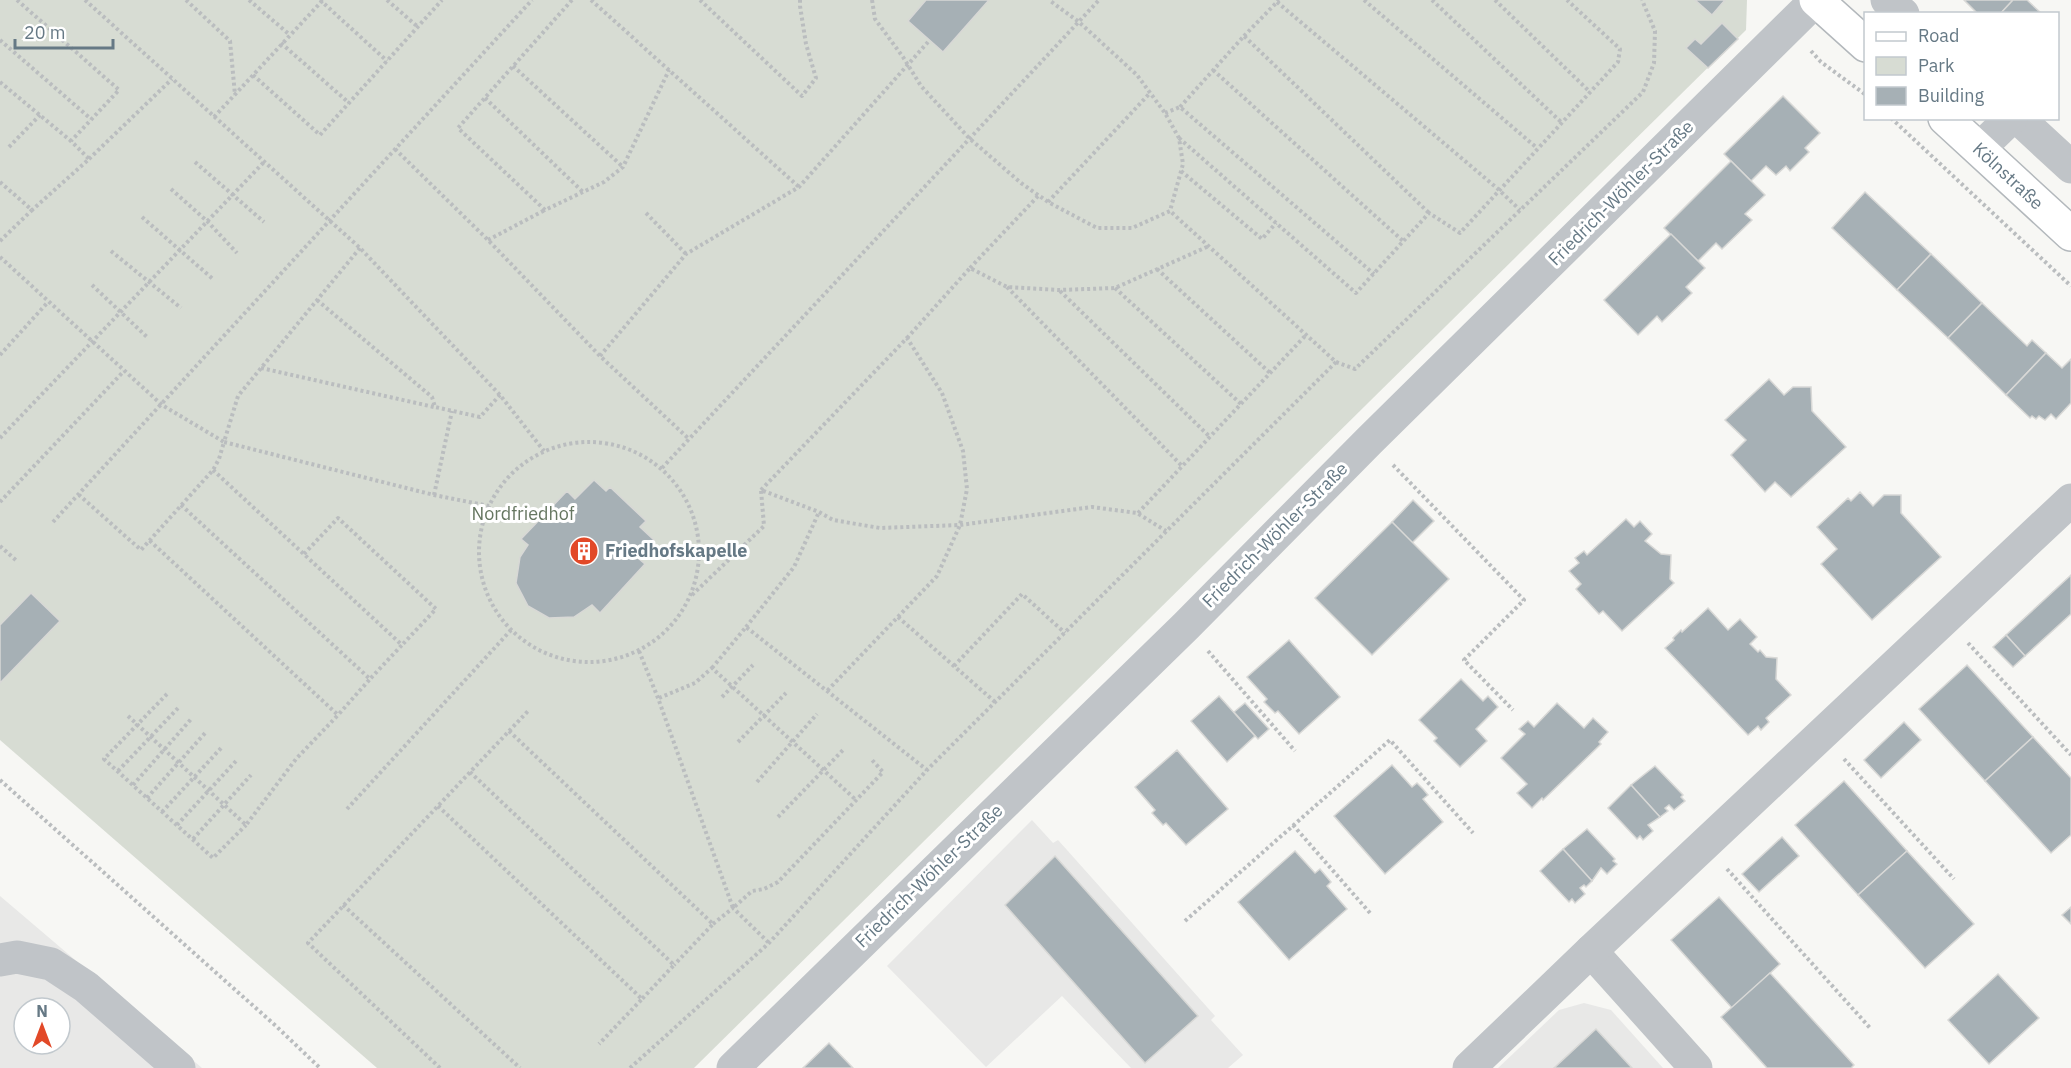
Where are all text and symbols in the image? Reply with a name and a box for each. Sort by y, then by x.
scale bar [15,12,112,50]
legend [1864,12,2059,120]
text: 20 m [24,21,66,44]
text: Road [1918,24,1959,47]
text: Park [1918,54,1955,77]
text: Building [1918,84,1985,107]
street label: Friedrich-Wöhler-Straße [1543,115,1698,270]
street label: Kölnstraße [1968,137,2049,214]
street label: Friedrich-Wöhler-Straße [1197,457,1352,612]
park label: Nordfriedhof [471,502,575,525]
building icon: Friedhofskapelle [568,535,600,567]
place label: Friedhofskapelle [605,539,747,562]
street label: Friedrich-Wöhler-Straße [850,799,1007,952]
north arrow [12,996,72,1056]
text: N [36,1001,48,1021]

